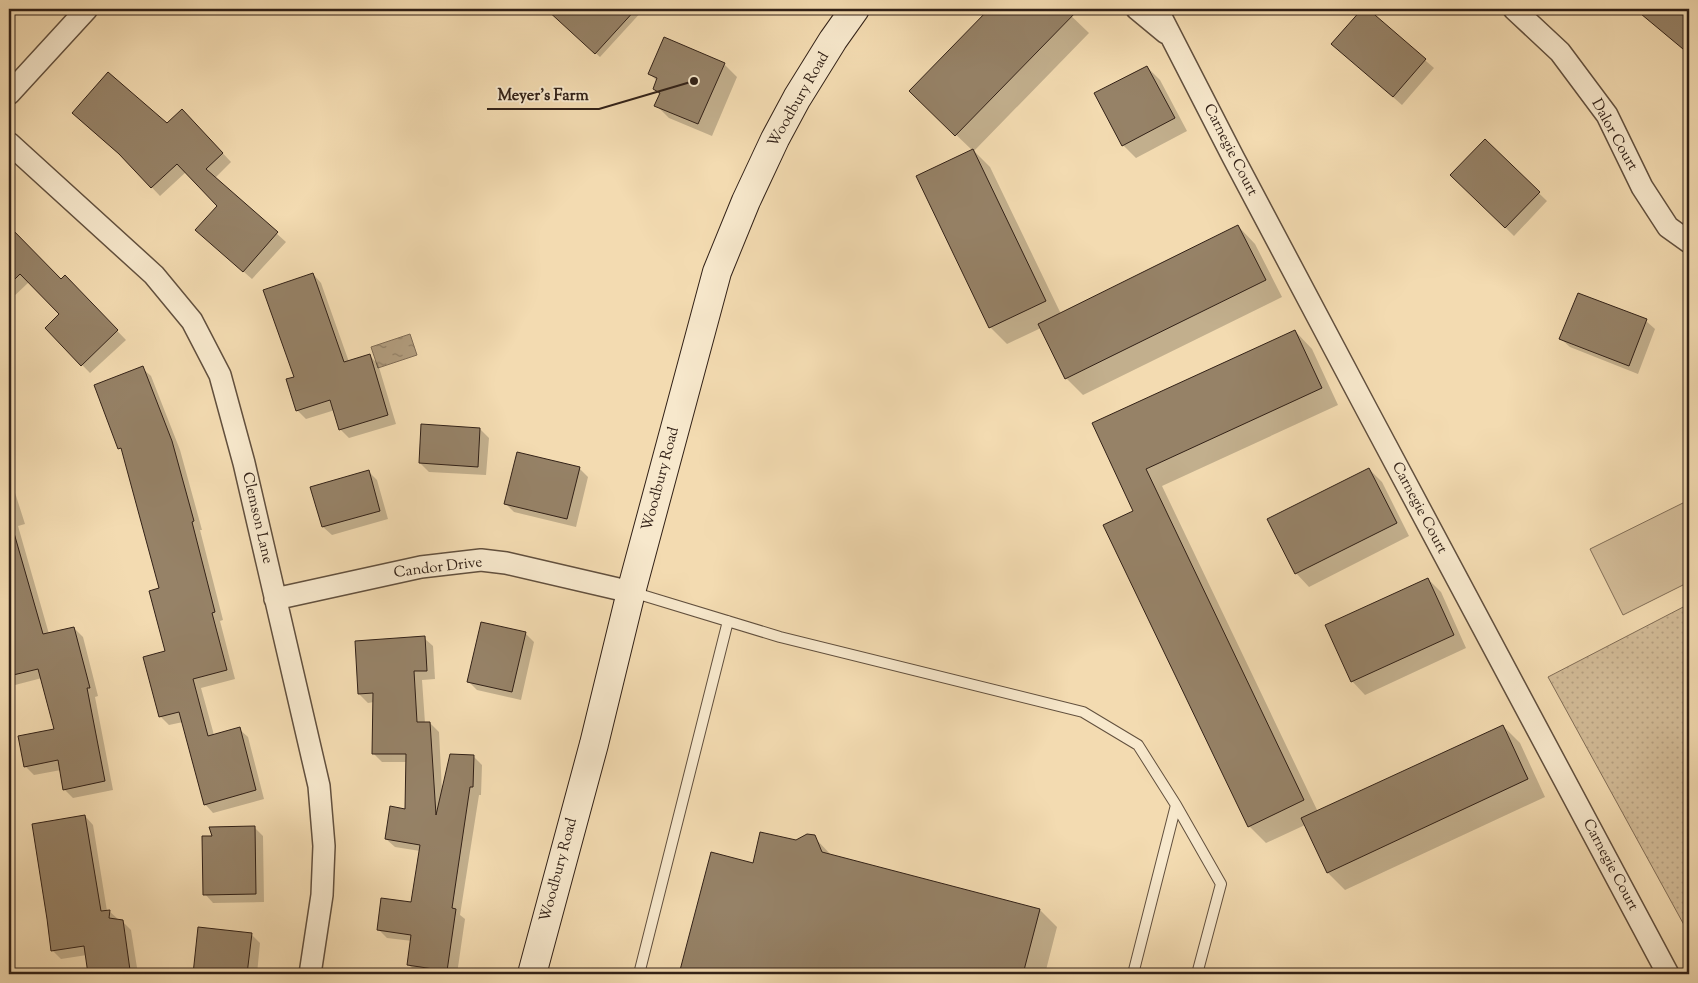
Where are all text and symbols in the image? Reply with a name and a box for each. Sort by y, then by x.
street label: Woodbury Road [763,48,835,152]
callout: Meyer's Farm [487,78,599,109]
text: Meyer's Farm [497,85,589,108]
street label: Dalor Court [1586,95,1642,175]
street label: Carnegie Court [1198,100,1262,200]
street label: Woodbury Road [637,424,685,533]
street label: Carnegie Court [1386,459,1452,557]
street label: Clemson Lane [236,470,278,566]
street label: Candor Drive [393,552,483,584]
street label: Woodbury Road [535,815,583,924]
street label: Carnegie Court [1577,816,1643,914]

